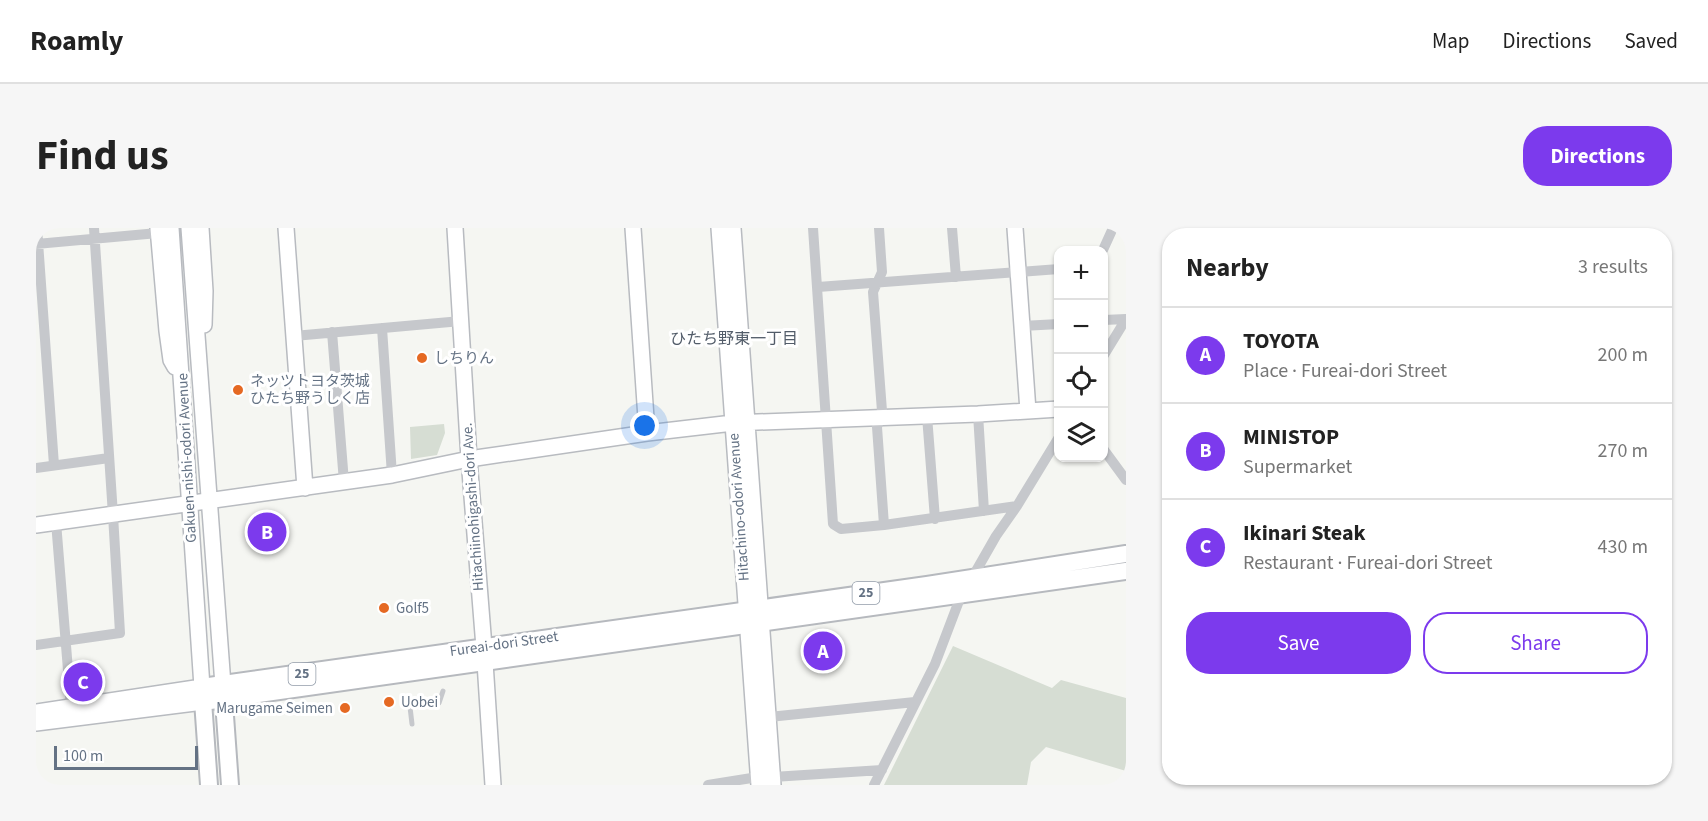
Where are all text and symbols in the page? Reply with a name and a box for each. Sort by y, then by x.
text: Roamly [30,21,123,61]
text: Map [1432,26,1470,56]
text: Directions [1503,26,1591,56]
text: Saved [1624,26,1678,56]
text: Find us [36,126,169,186]
button: Directions [1523,126,1672,186]
map controls [1054,246,1108,462]
button: + [1054,246,1108,300]
text: Nearby [1186,249,1269,286]
text: 3 results [1578,253,1648,281]
button: − [1054,300,1108,354]
text: TOYOTA [1243,325,1319,357]
district label: ひたち野東一丁目 [670,328,798,350]
text: A [1200,341,1211,369]
text: 200 m [1598,341,1648,369]
place label: しちりん [434,348,494,369]
marker: しちりん [415,351,429,365]
button: locate [1054,354,1108,408]
text: Place · Fureai-dori Street [1243,357,1447,385]
place label: ネッツトヨタ茨城 ひたち野うしく店 [250,371,370,409]
street label: Gakuen-nishi-odori Avenue [172,373,202,543]
marker: ネッツトヨタ茨城 ひたち野うしく店 [231,383,245,397]
button: layers [1054,408,1108,462]
your location [630,411,659,440]
text: MINISTOP [1243,421,1339,453]
street label: Hitachiinohigashi-dori Ave. [457,422,489,592]
street label: Hitachino-odori Avenue [723,432,755,582]
text: B [1199,437,1212,465]
text: 270 m [1598,437,1648,465]
text: Supermarket [1243,453,1352,481]
pin: B [248,510,286,554]
text: Ikinari Steak [1243,517,1366,549]
text: C [1200,533,1211,561]
text: 430 m [1598,533,1648,561]
text: Restaurant · Fureai-dori Street [1243,549,1493,577]
road number: 25 [852,582,880,604]
place label: Golf5 [396,598,429,619]
marker: Golf5 [377,601,391,615]
button: Save [1186,612,1411,674]
button: Share [1423,612,1648,674]
street label: Fureai-dori Street [448,626,560,662]
pin: A [804,628,842,674]
pin: C [64,660,102,704]
road number: 25 [288,663,316,685]
place label: Uobei [401,692,438,713]
marker: Uobei [382,695,396,709]
place label: Marugame Seimen [216,698,333,719]
marker: Marugame Seimen [338,701,352,715]
scale bar [54,743,198,770]
text: 100 m [63,745,103,767]

